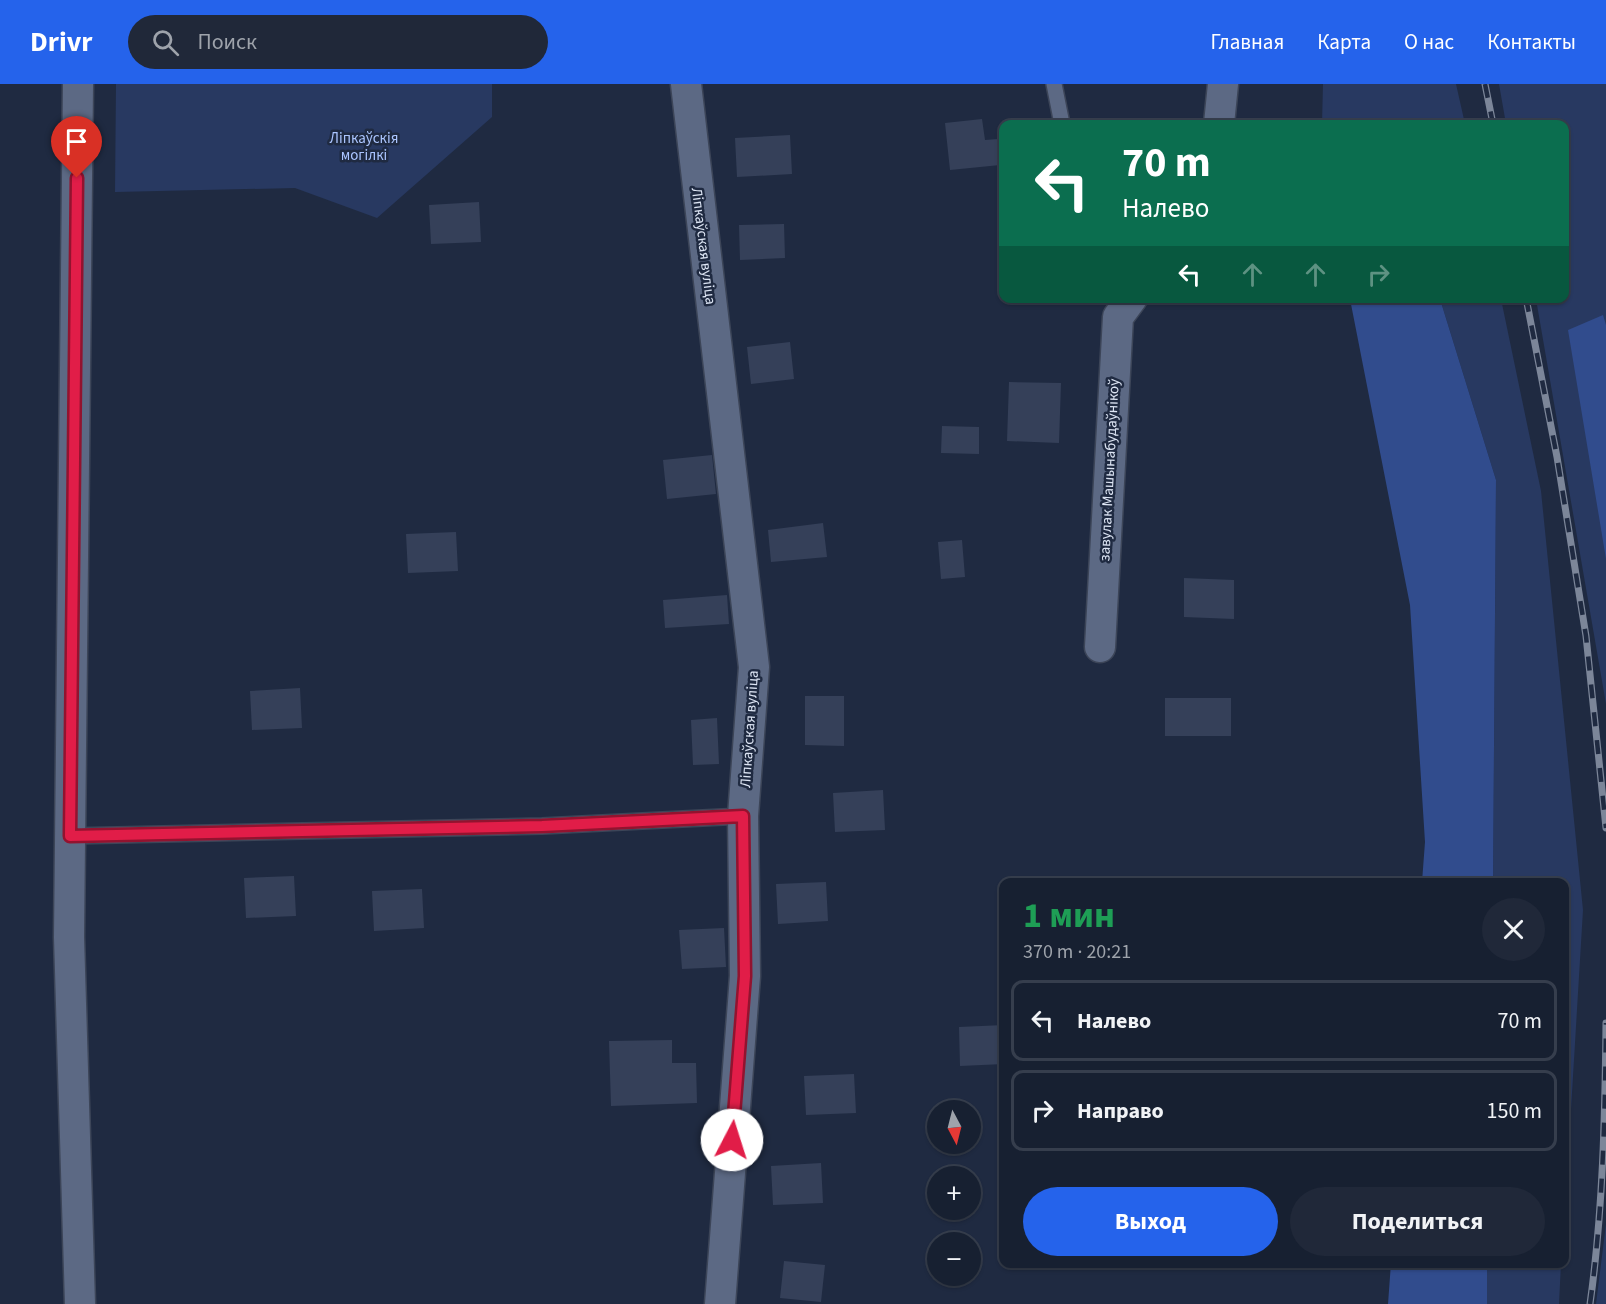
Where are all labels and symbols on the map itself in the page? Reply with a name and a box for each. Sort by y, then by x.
pin [51,116,102,178]
park label: Ліпкаўскія могілкі [330,128,398,166]
street label: Ліпкаўская вуліца [686,186,721,306]
street label: завулак Машынабудаўнікоў [1094,378,1125,562]
street label: Ліпкаўская вуліца [735,670,764,788]
north arrow [927,1100,981,1154]
position arrow [700,1108,764,1172]

